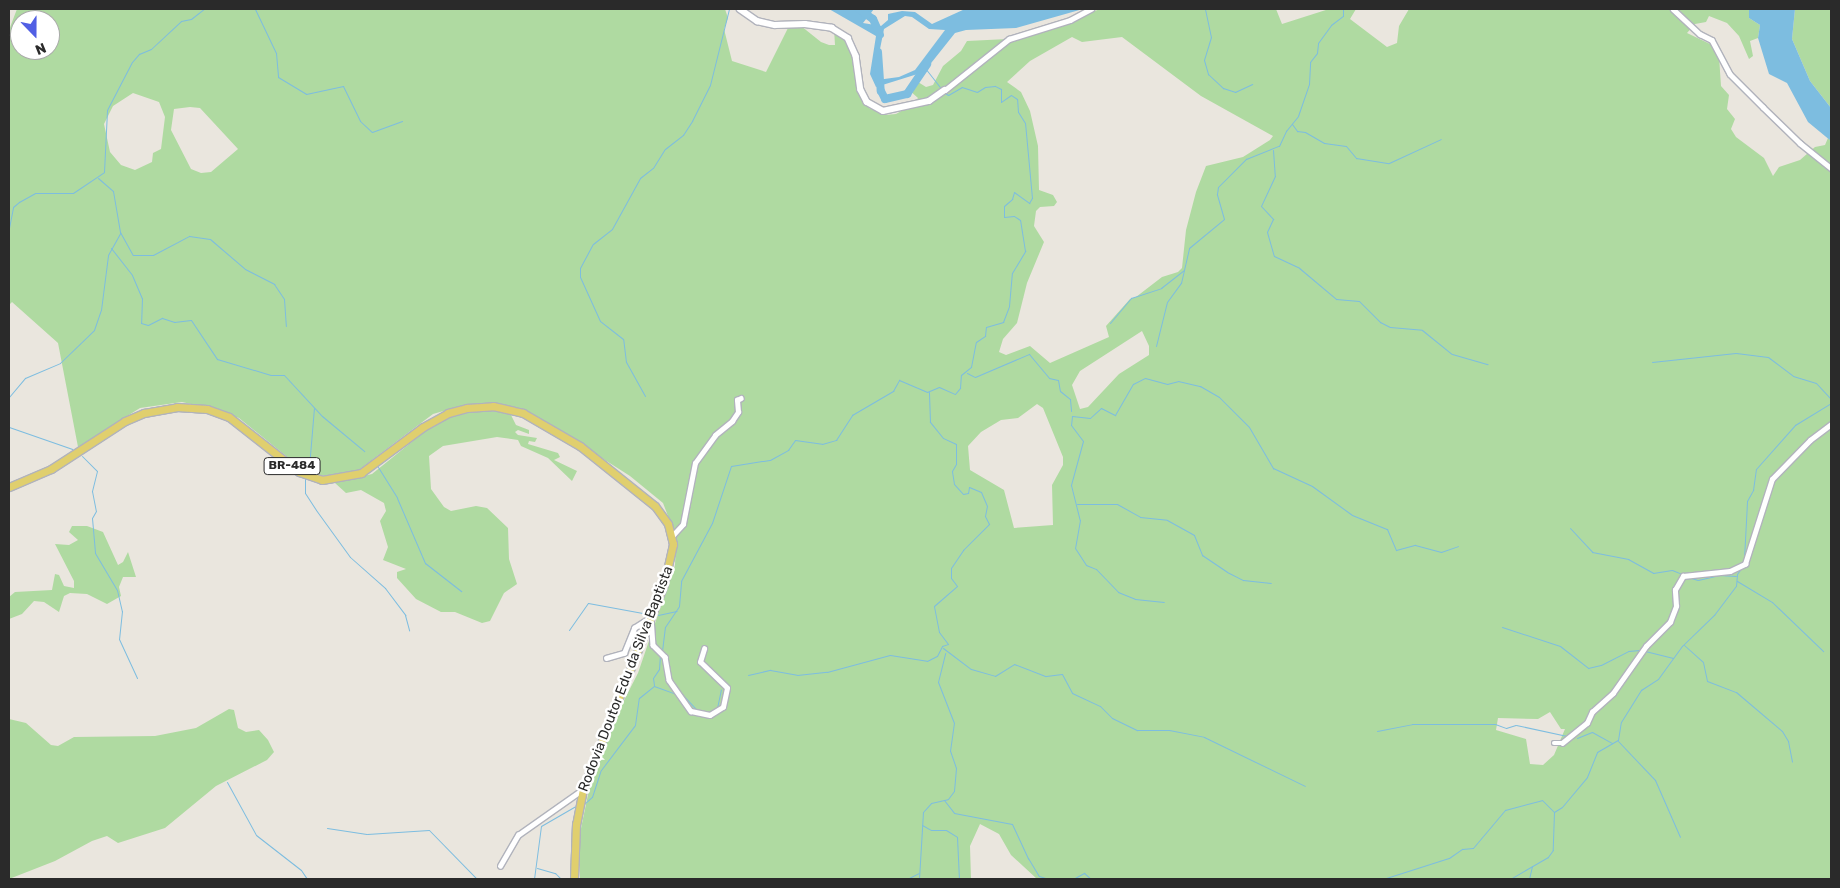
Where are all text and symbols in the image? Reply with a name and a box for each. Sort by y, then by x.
north arrow [10,10,60,60]
text: N [33,39,48,58]
road number: BR-484 [263,456,321,476]
street label: Rodovia Doutor Edu da Silva Baptista [575,564,677,794]

